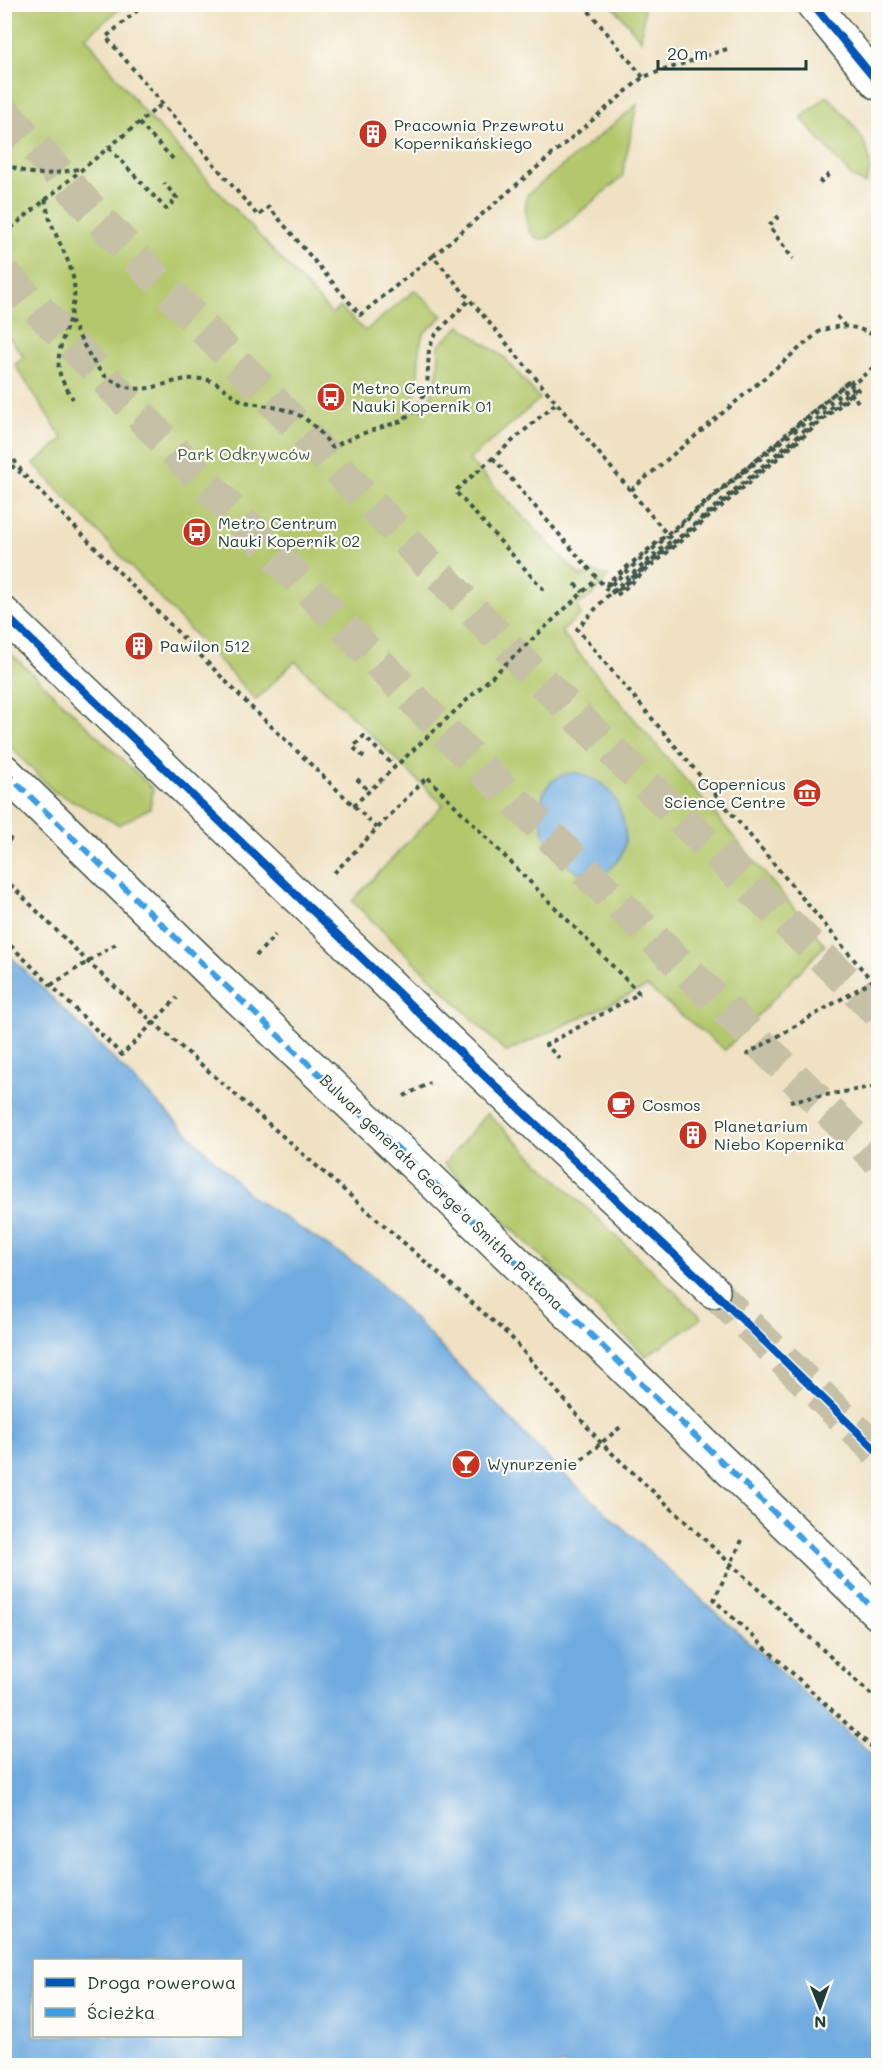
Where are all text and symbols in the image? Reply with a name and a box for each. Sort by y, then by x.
scale bar [658,33,806,71]
text: 20 m [667,41,708,65]
place label: Pracownia Przewrotu Kopernikańskiego [394,114,564,153]
building icon: Pracownia Przewrotu Kopernikańskiego [357,118,389,150]
place label: Metro Centrum Nauki Kopernik 01 [352,377,492,416]
bus stop icon: Metro Centrum Nauki Kopernik 01 [315,381,347,413]
park label: Park Odkrywców [178,443,310,464]
place label: Metro Centrum Nauki Kopernik 02 [218,512,360,551]
bus stop icon: Metro Centrum Nauki Kopernik 02 [181,516,213,548]
building icon: Pawilon 512 [123,630,155,662]
place label: Pawilon 512 [160,635,250,656]
place label: Copernicus Science Centre [664,773,786,812]
museum icon: Copernicus Science Centre [791,777,823,809]
street label: Bulwar generała George'a Smitha Pattona [316,1069,569,1314]
cafe icon: Cosmos [605,1089,637,1121]
place label: Cosmos [642,1094,701,1115]
place label: Planetarium Niebo Kopernika [714,1115,845,1154]
building icon: Planetarium Niebo Kopernika [677,1119,709,1151]
bar icon: Wynurzenie [450,1448,482,1480]
place label: Wynurzenie [487,1453,578,1474]
legend [33,1959,243,2037]
text: Droga rowerowa [87,1970,236,1994]
north arrow [790,1977,850,2037]
text: Ścieżka [87,2000,155,2024]
text: N [814,2012,827,2033]

